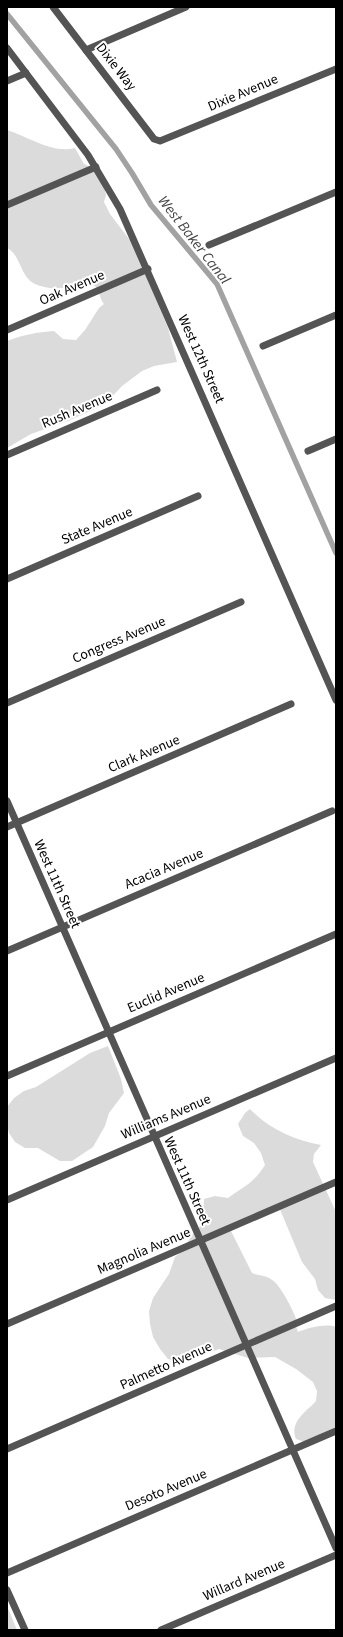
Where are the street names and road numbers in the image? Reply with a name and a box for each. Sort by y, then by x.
street label: Dixie Way [91,39,141,96]
street label: Dixie Avenue [205,69,281,117]
street label: Oak Avenue [36,265,108,311]
street label: West 12th Street [173,311,230,407]
street label: Rush Avenue [39,386,115,434]
street label: State Avenue [58,502,136,550]
street label: Congress Avenue [69,611,169,669]
street label: Clark Avenue [105,730,183,778]
street label: West 11th Street [29,836,86,932]
street label: Acacia Avenue [122,843,206,895]
street label: Euclid Avenue [124,968,208,1018]
street label: Williams Avenue [118,1089,214,1145]
street label: West 11th Street [159,1133,216,1229]
street label: Magnolia Avenue [94,1222,194,1280]
street label: Palmetto Avenue [117,1337,215,1395]
street label: Desoto Avenue [122,1464,210,1516]
street label: Willard Avenue [200,1554,288,1606]

